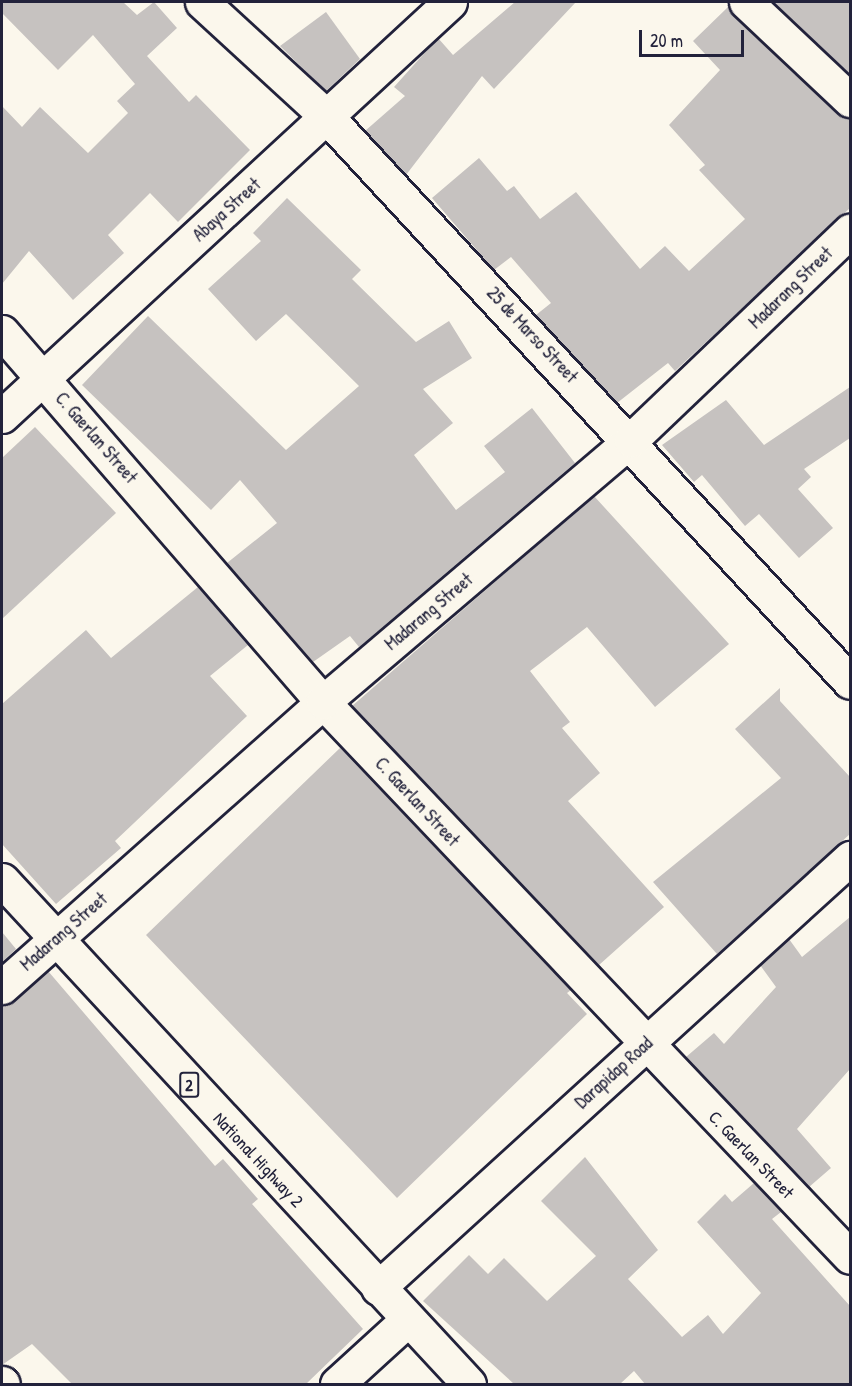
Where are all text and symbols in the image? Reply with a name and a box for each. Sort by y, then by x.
scale bar [642,18,747,56]
text: 20 m [650,28,683,53]
street label: Abaya Street [189,174,265,246]
street label: Madarang Street [745,243,837,333]
street label: 25 de Marso Street [482,283,582,387]
street label: C. Gaerlan Street [51,388,141,488]
street label: Madarang Street [381,569,477,655]
street label: C. Gaerlan Street [370,753,464,851]
street label: Madarang Street [16,888,112,976]
street label: Darapidap Road [571,1033,657,1113]
road number: 2 [178,1072,200,1098]
street label: C. Gaerlan Street [704,1107,798,1203]
street label: National Highway 2 [209,1108,307,1212]

